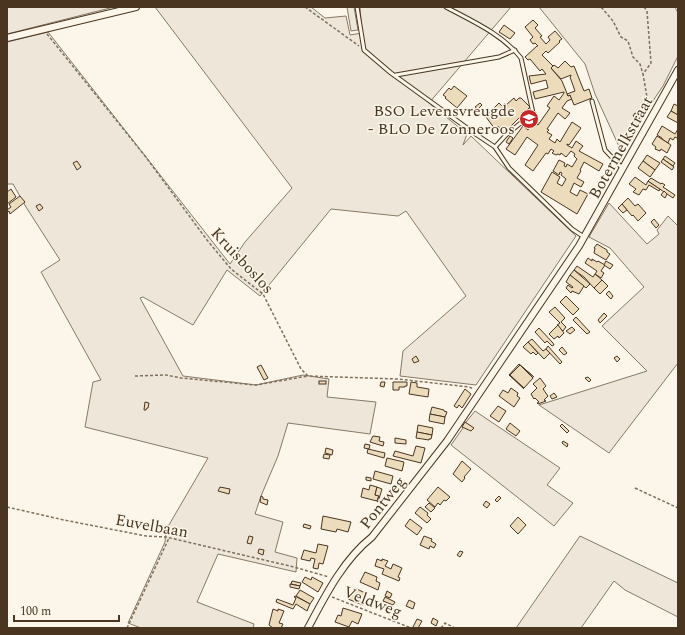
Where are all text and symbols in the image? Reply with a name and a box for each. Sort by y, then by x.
street label: Botermelkstraat [583,91,659,203]
place label: BSO Levensvreugde - BLO De Zonneroos [368,99,515,141]
school or university icon: BSO Levensvreugde - BLO De Zonneroos [518,108,540,130]
street label: Kruisboslos [205,222,280,299]
street label: Pontweg [354,471,412,534]
street label: Euvelbaan [114,508,190,544]
street label: Veldweg [340,580,405,624]
scale bar [14,597,119,623]
text: 100 m [20,602,51,621]

